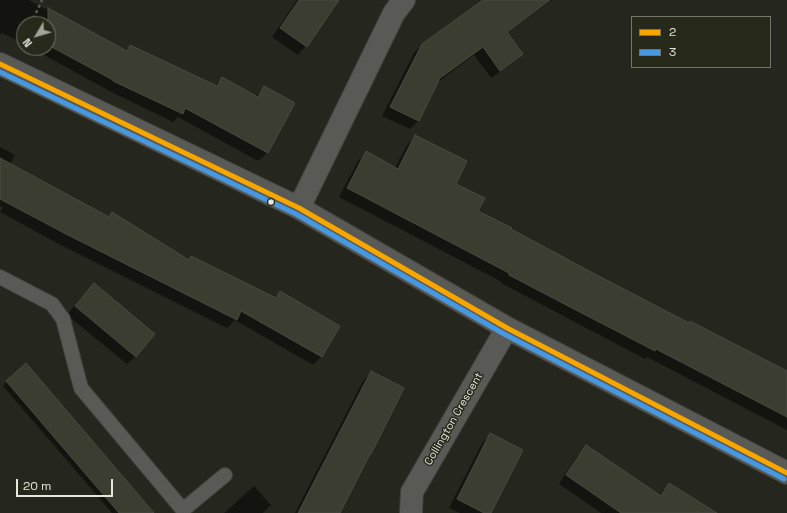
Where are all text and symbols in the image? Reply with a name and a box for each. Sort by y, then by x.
north arrow [16,16,56,56]
legend [631,16,771,68]
text: 2 [669,24,676,40]
text: N [20,36,35,50]
text: 3 [669,44,676,60]
unlabelled marker [266,197,276,207]
street label: Collington Crescent [422,370,486,468]
scale bar [18,471,115,497]
text: 20 m [23,478,51,494]

